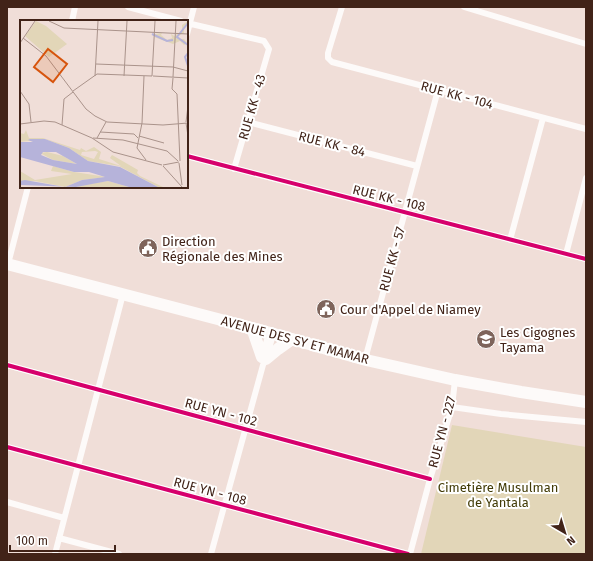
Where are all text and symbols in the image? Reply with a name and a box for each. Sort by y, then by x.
inset map [20,20,188,188]
street label: RUE KK - 43 [236,73,268,141]
street label: RUE KK - 104 [419,78,495,112]
street label: RUE KK - 84 [297,128,367,160]
street label: RUE KK - 108 [351,182,427,214]
street label: RUE KK - 57 [376,225,408,293]
place label: Direction Régionale des Mines [162,234,283,264]
public building icon: Direction Régionale des Mines [137,237,159,259]
public building icon: Cour d'Appel de Niamey [315,298,337,320]
place label: Cour d'Appel de Niamey [340,302,481,317]
street label: AVENUE DES SY ET MAMAR [219,313,371,367]
place label: Les Cigognes Tayama [500,325,575,355]
school or university icon: Les Cigognes Tayama [475,328,497,350]
street label: RUE YN - 227 [425,394,459,469]
street label: RUE YN - 102 [183,395,259,429]
street label: RUE YN - 108 [172,474,248,508]
park label: Cimetière Musulman de Yantala [438,480,558,510]
north arrow [545,513,585,553]
scale bar [10,527,115,553]
text: N [564,533,578,548]
text: 100 m [16,534,48,548]

